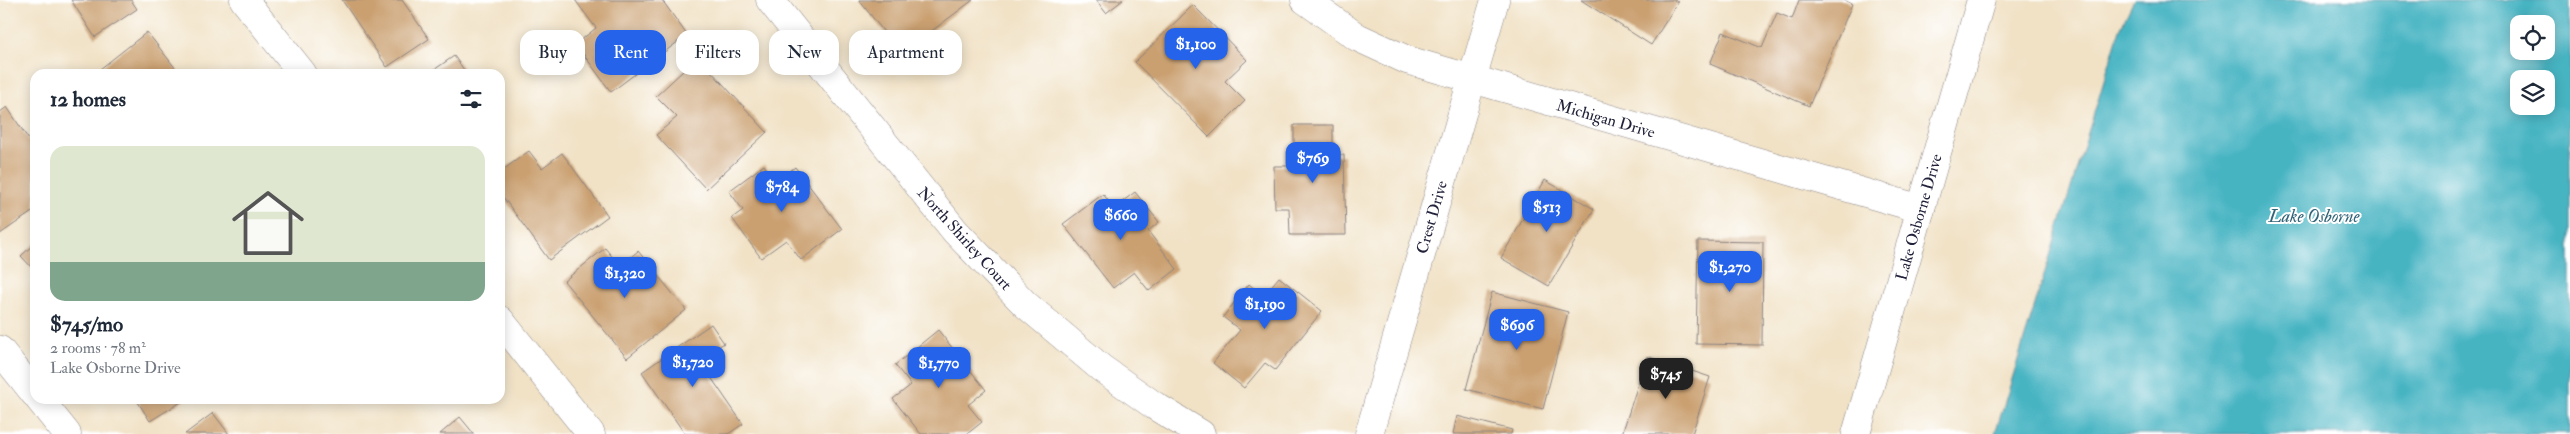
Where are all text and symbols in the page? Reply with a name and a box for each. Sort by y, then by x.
map controls [2510,15,2555,115]
button: locate [2510,15,2555,60]
pin: $1,100 [1155,28,1237,70]
chip: Buy [520,30,585,75]
chip: Rent [595,30,666,75]
chip: Filters [676,30,759,75]
chip: New [769,30,839,75]
chip: Apartment [849,30,962,75]
text: $1,100 [1176,34,1216,54]
button: layers [2510,70,2555,115]
icon: filters [457,85,485,113]
text: 12 homes [50,86,126,113]
street label: Michigan Drive [1554,95,1658,143]
pin: $769 [1283,142,1343,184]
text: $769 [1297,148,1329,168]
street label: Lake Osborne Drive [1891,151,1947,283]
pin: $784 [752,170,812,213]
text: $784 [766,177,798,197]
icon: home [223,178,313,268]
street label: Crest Drive [1412,178,1452,256]
street label: North Shirley Court [913,183,1016,294]
pin: $513 [1517,190,1577,233]
text: $513 [1533,197,1561,217]
pin: $660 [1091,198,1151,241]
text: $660 [1104,205,1138,225]
water label: Lake Osborne [2267,205,2361,228]
pin: $1,270 [1689,250,1771,293]
pin: $1,320 [584,256,666,299]
text: $1,270 [1709,257,1751,277]
text: $1,320 [604,263,646,283]
pin: $1,190 [1224,288,1306,330]
text: $1,190 [1245,294,1285,314]
pin: $696 [1487,308,1547,351]
text: $745/mo [50,311,123,338]
text: $696 [1500,315,1534,335]
text: 2 rooms · 78 m² [50,338,146,358]
pin: $1,720 [652,346,734,388]
pin: $1,770 [898,346,980,389]
text: $1,720 [672,352,714,372]
text: $1,770 [919,353,959,373]
text: Lake Osborne Drive [50,358,181,378]
pin: $745 [1636,358,1696,400]
text: $745 [1650,364,1682,384]

